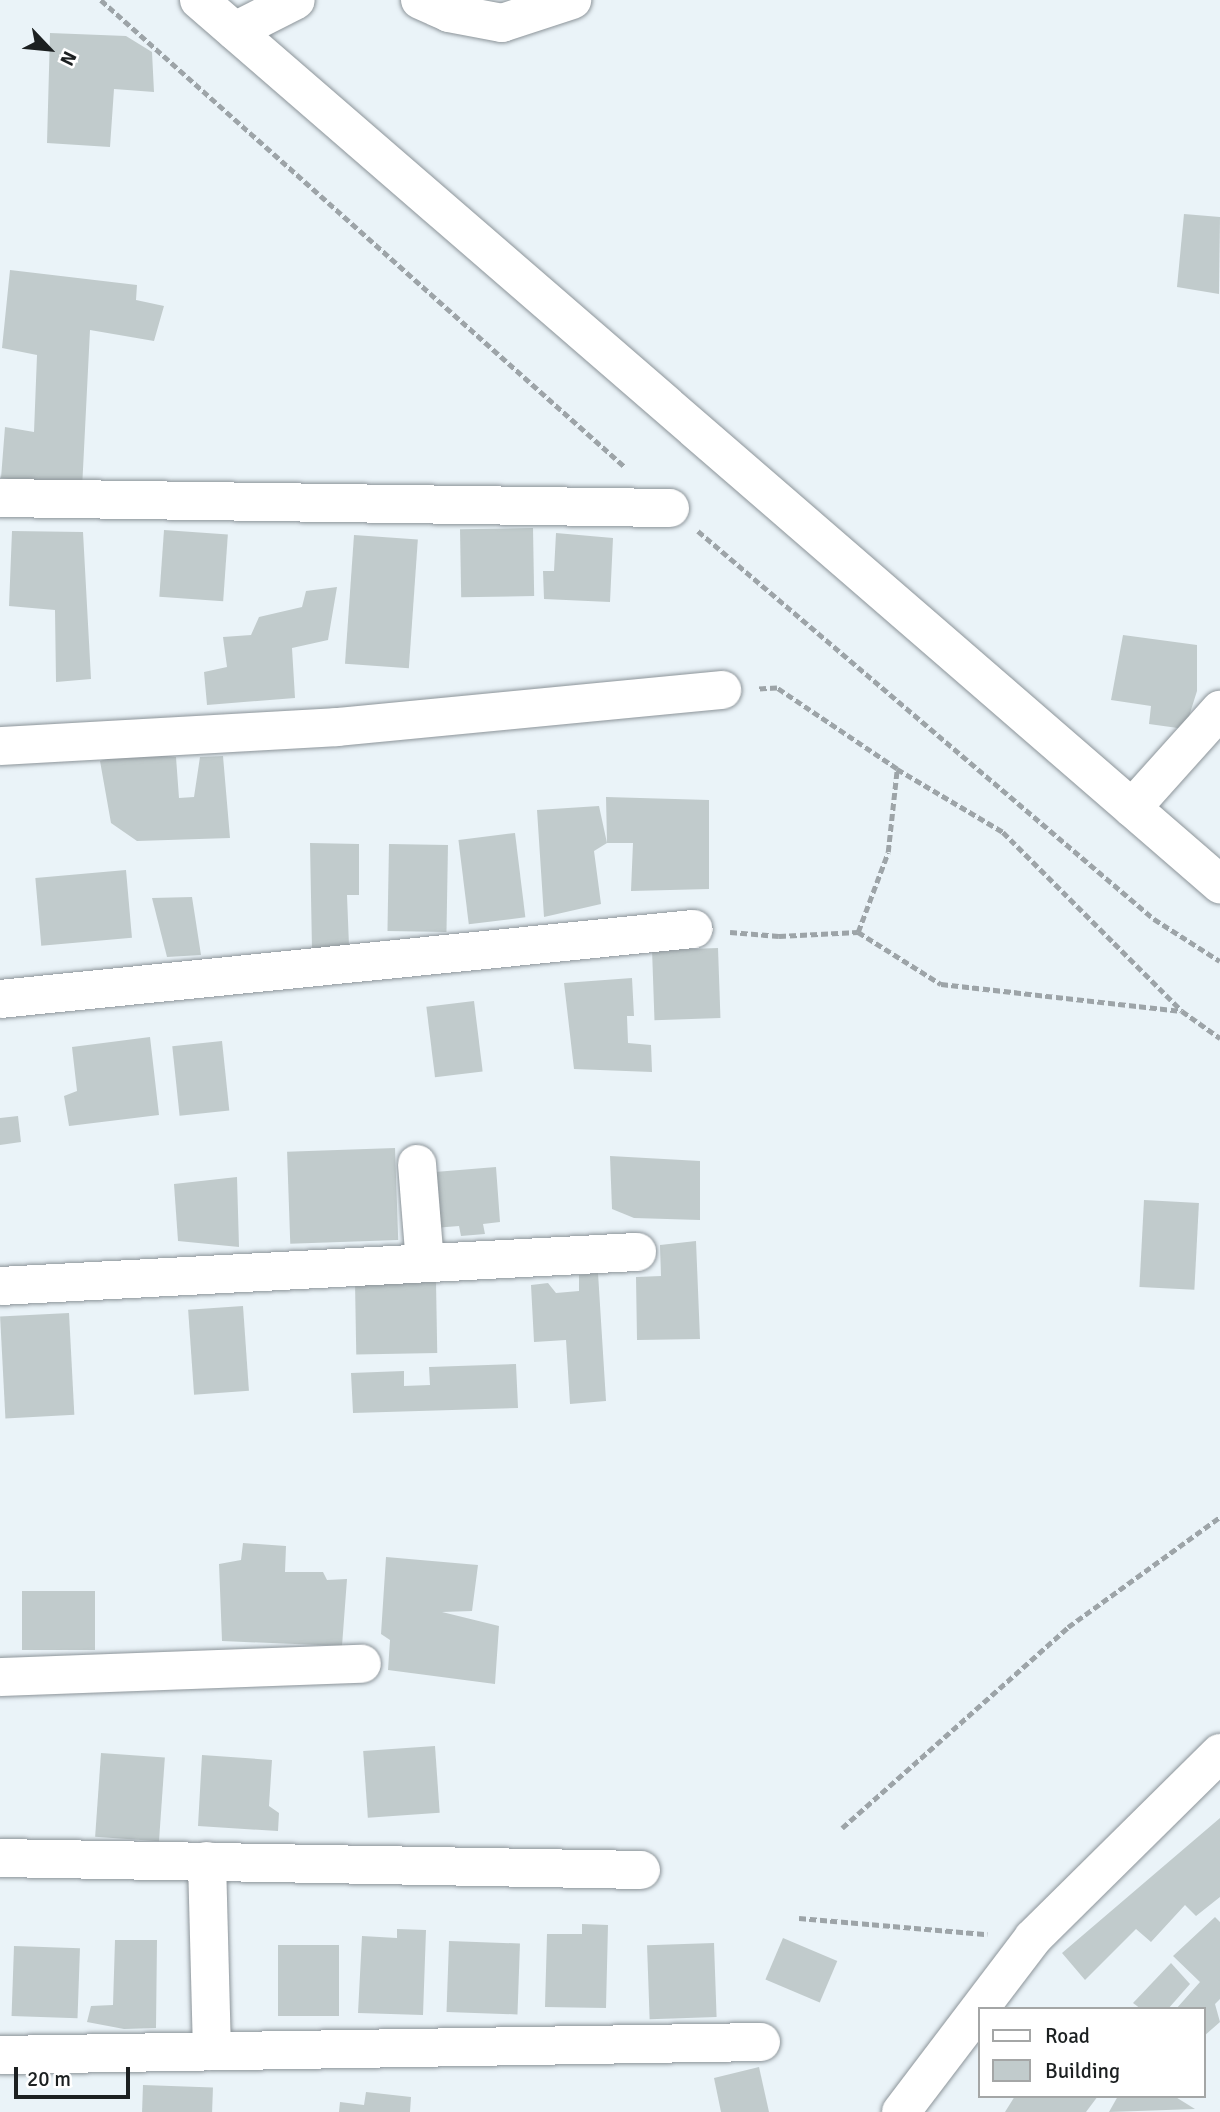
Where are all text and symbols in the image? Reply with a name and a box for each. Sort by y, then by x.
north arrow [14,14,84,84]
text: N [54,47,82,69]
legend [978,2007,1206,2098]
text: Road [1045,2023,1090,2049]
scale bar [18,2052,133,2096]
text: Building [1045,2058,1120,2084]
text: 20 m [27,2066,71,2092]

